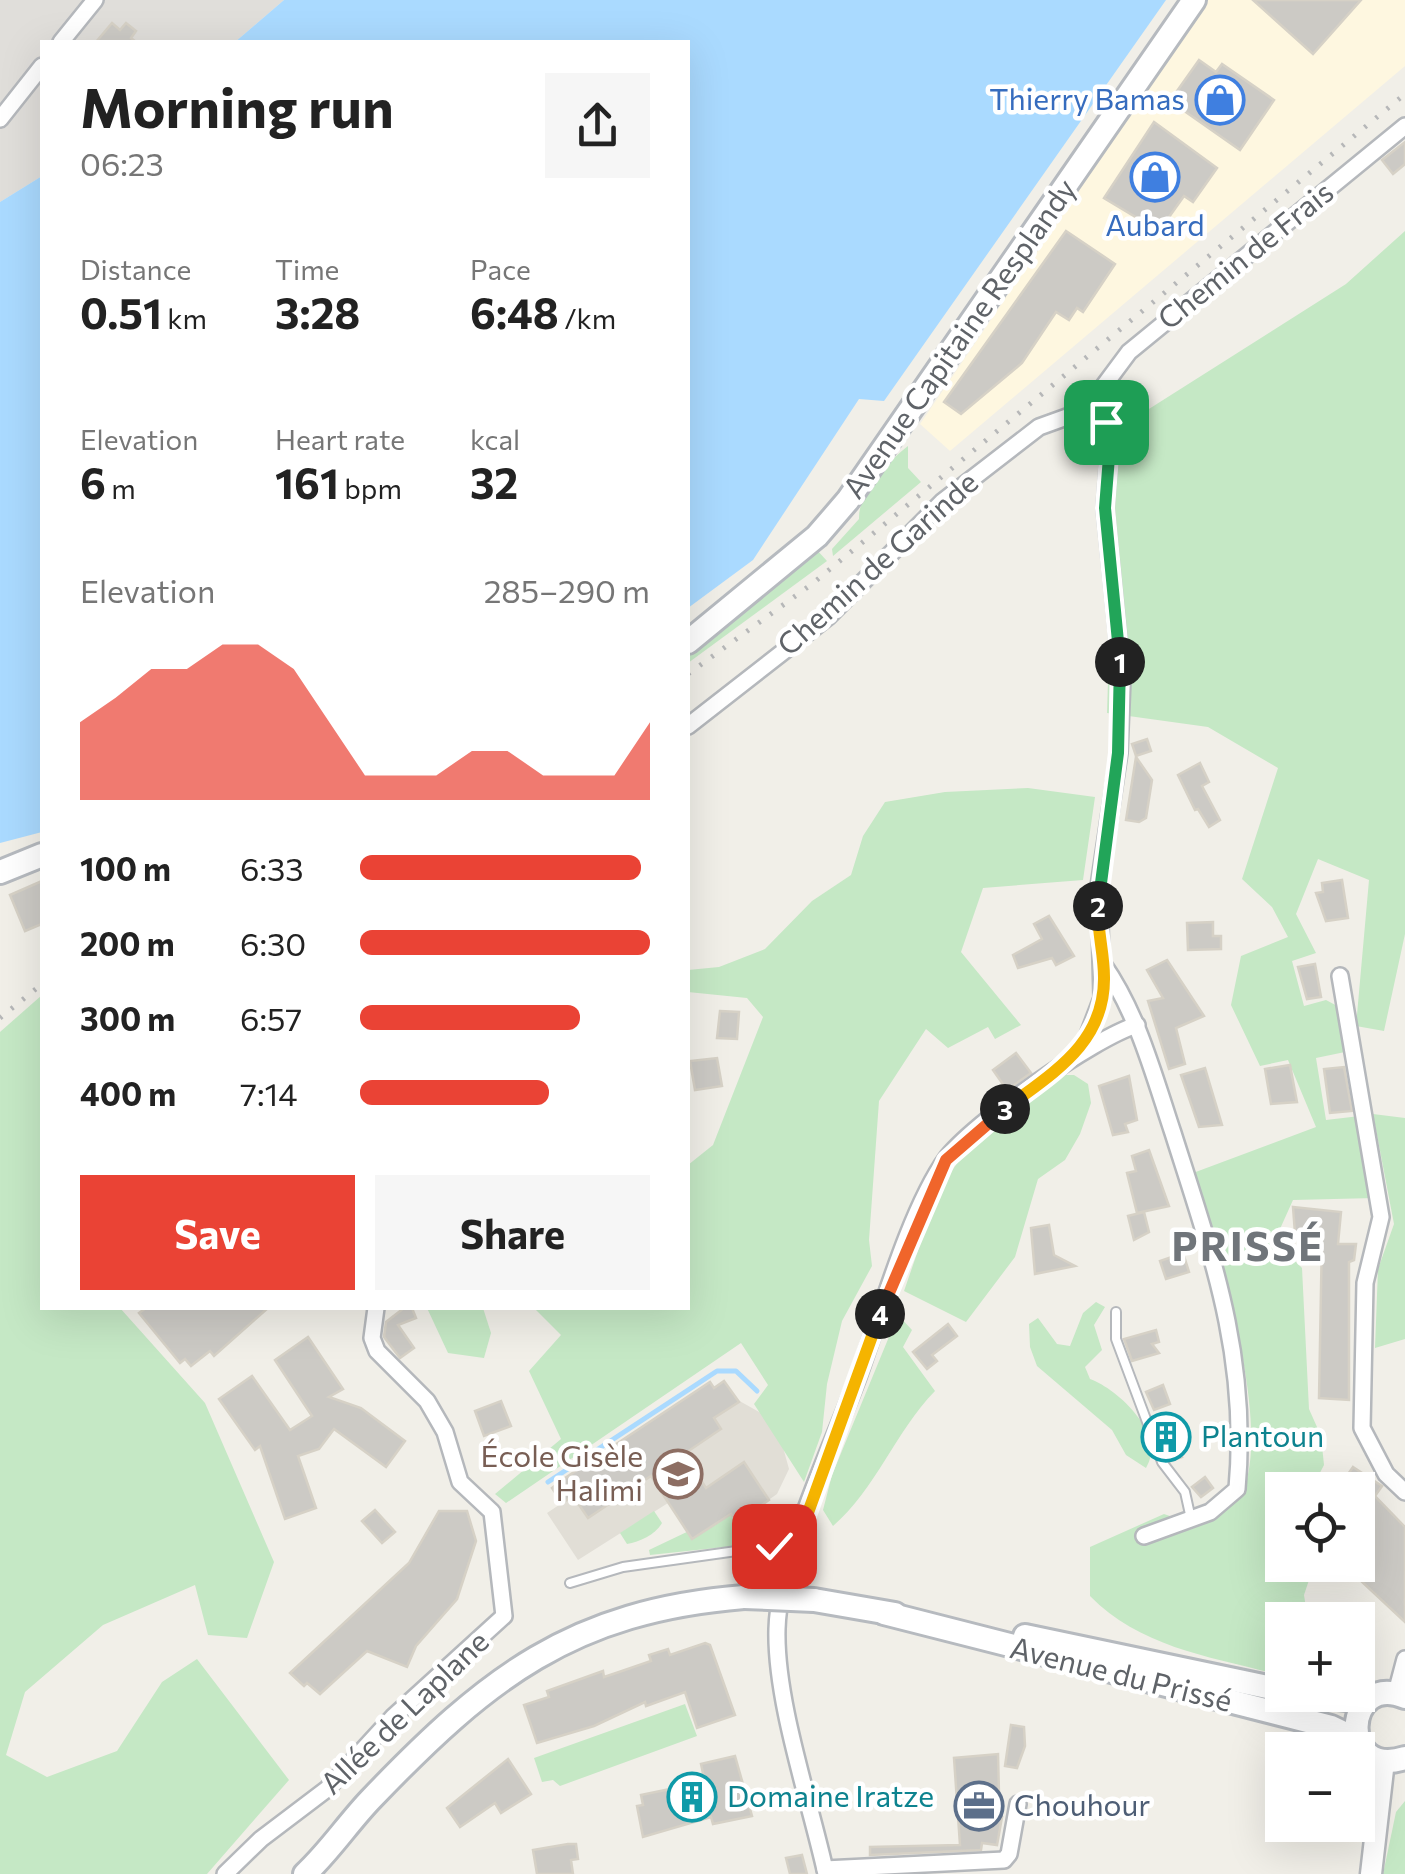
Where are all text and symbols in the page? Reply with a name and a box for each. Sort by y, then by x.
text: Morning run [80,72,394,139]
button: share [545,73,650,178]
shop icon: Thierry Bamas [1194,74,1246,126]
place label: Thierry Bamas [989,79,1185,116]
text: 06:23 [80,143,164,183]
shop icon: Aubard [1129,151,1181,203]
street label: Avenue Capitaine Resplandy [833,171,1083,504]
street label: Chemin de Frais [1149,172,1340,336]
place label: Aubard [1105,205,1205,242]
text: Distance [80,252,191,286]
text: Time [275,252,339,286]
text: Pace [470,252,531,286]
text: 0.51 [80,286,162,338]
text: 3:28 [275,286,360,338]
text: 6:48 [470,286,559,338]
text: km [162,301,207,335]
text: /km [559,301,616,335]
pin [1064,380,1149,465]
icon: arrive [1079,395,1134,450]
text: Elevation [80,422,198,456]
text: Heart rate [275,422,405,456]
text: kcal [470,422,520,456]
text: 6 [80,456,106,508]
text: 161 [275,456,339,508]
text: 32 [470,456,518,508]
street label: Chemin de Garinde [768,462,984,662]
text: m [106,471,136,505]
text: bpm [339,471,402,505]
text: Elevation [80,570,215,610]
text: 285–290 m [484,570,650,610]
pin: 1 [1095,637,1145,687]
text: 1 [1114,645,1126,679]
text: 100 m [80,848,171,888]
text: 6:33 [240,848,303,888]
pin: 2 [1073,881,1123,931]
text: 2 [1090,889,1106,923]
text: 200 m [80,923,175,963]
text: 6:30 [240,923,306,963]
text: 300 m [80,998,175,1038]
text: 6:57 [240,998,302,1038]
text: 400 m [80,1073,176,1113]
text: 7:14 [240,1073,297,1113]
pin: 3 [980,1084,1030,1134]
text: 3 [997,1092,1013,1126]
button: Save [80,1175,355,1290]
button: Share [375,1175,650,1290]
district label: PRISSÉ [1171,1220,1325,1269]
pin: 4 [855,1289,905,1339]
text: 4 [871,1297,889,1331]
building icon: Plantoun [1140,1411,1192,1463]
place label: Plantoun [1201,1416,1324,1453]
place label: École Gisèle Halimi [481,1436,643,1507]
school or university icon: École Gisèle Halimi [652,1448,704,1500]
map controls [1265,1472,1375,1842]
button: locate [1265,1472,1375,1582]
pin [732,1504,817,1589]
icon: check [747,1519,802,1574]
button: + [1265,1602,1375,1712]
street label: Allée de Laplane [312,1622,495,1801]
street label: Avenue du Prissé [1007,1627,1236,1718]
button: − [1265,1732,1375,1842]
building icon: Domaine Iratze [666,1771,718,1823]
place label: Domaine Iratze [727,1776,934,1813]
office icon: Chouhour [953,1780,1005,1832]
place label: Chouhour [1014,1785,1150,1822]

